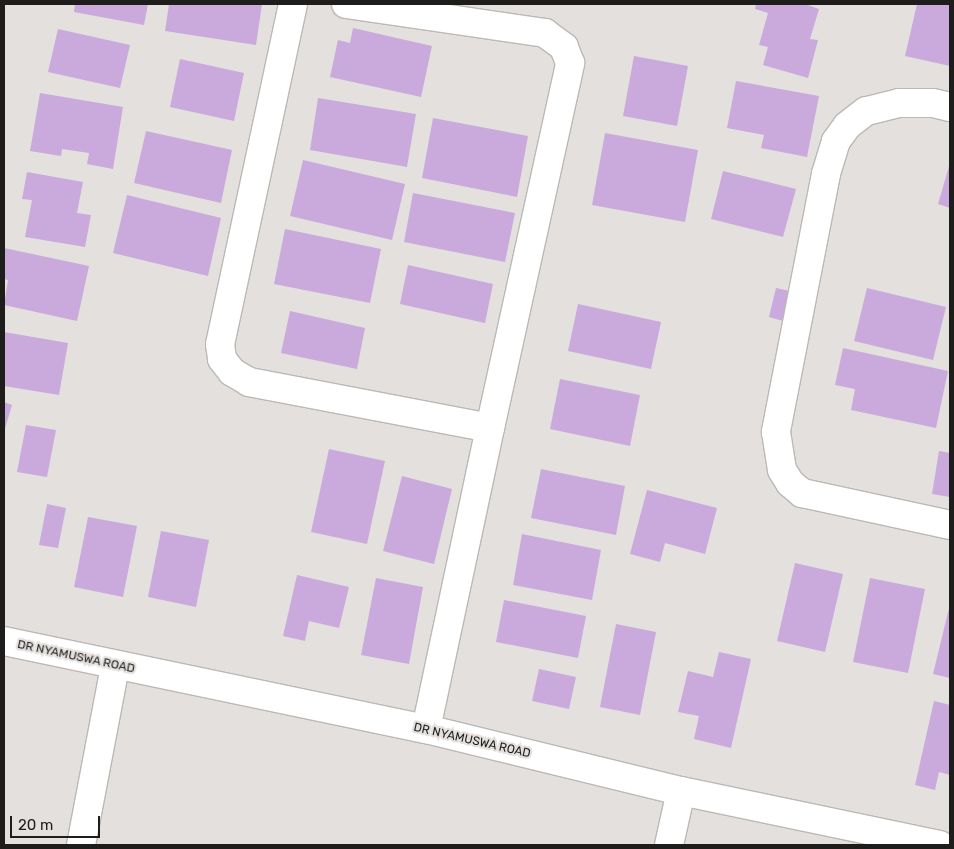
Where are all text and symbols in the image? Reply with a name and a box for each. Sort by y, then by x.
street label: DR NYAMUSWA ROAD [16,637,136,677]
street label: DR NYAMUSWA ROAD [412,720,532,762]
scale bar [12,806,102,838]
text: 20 m [18,816,53,834]

